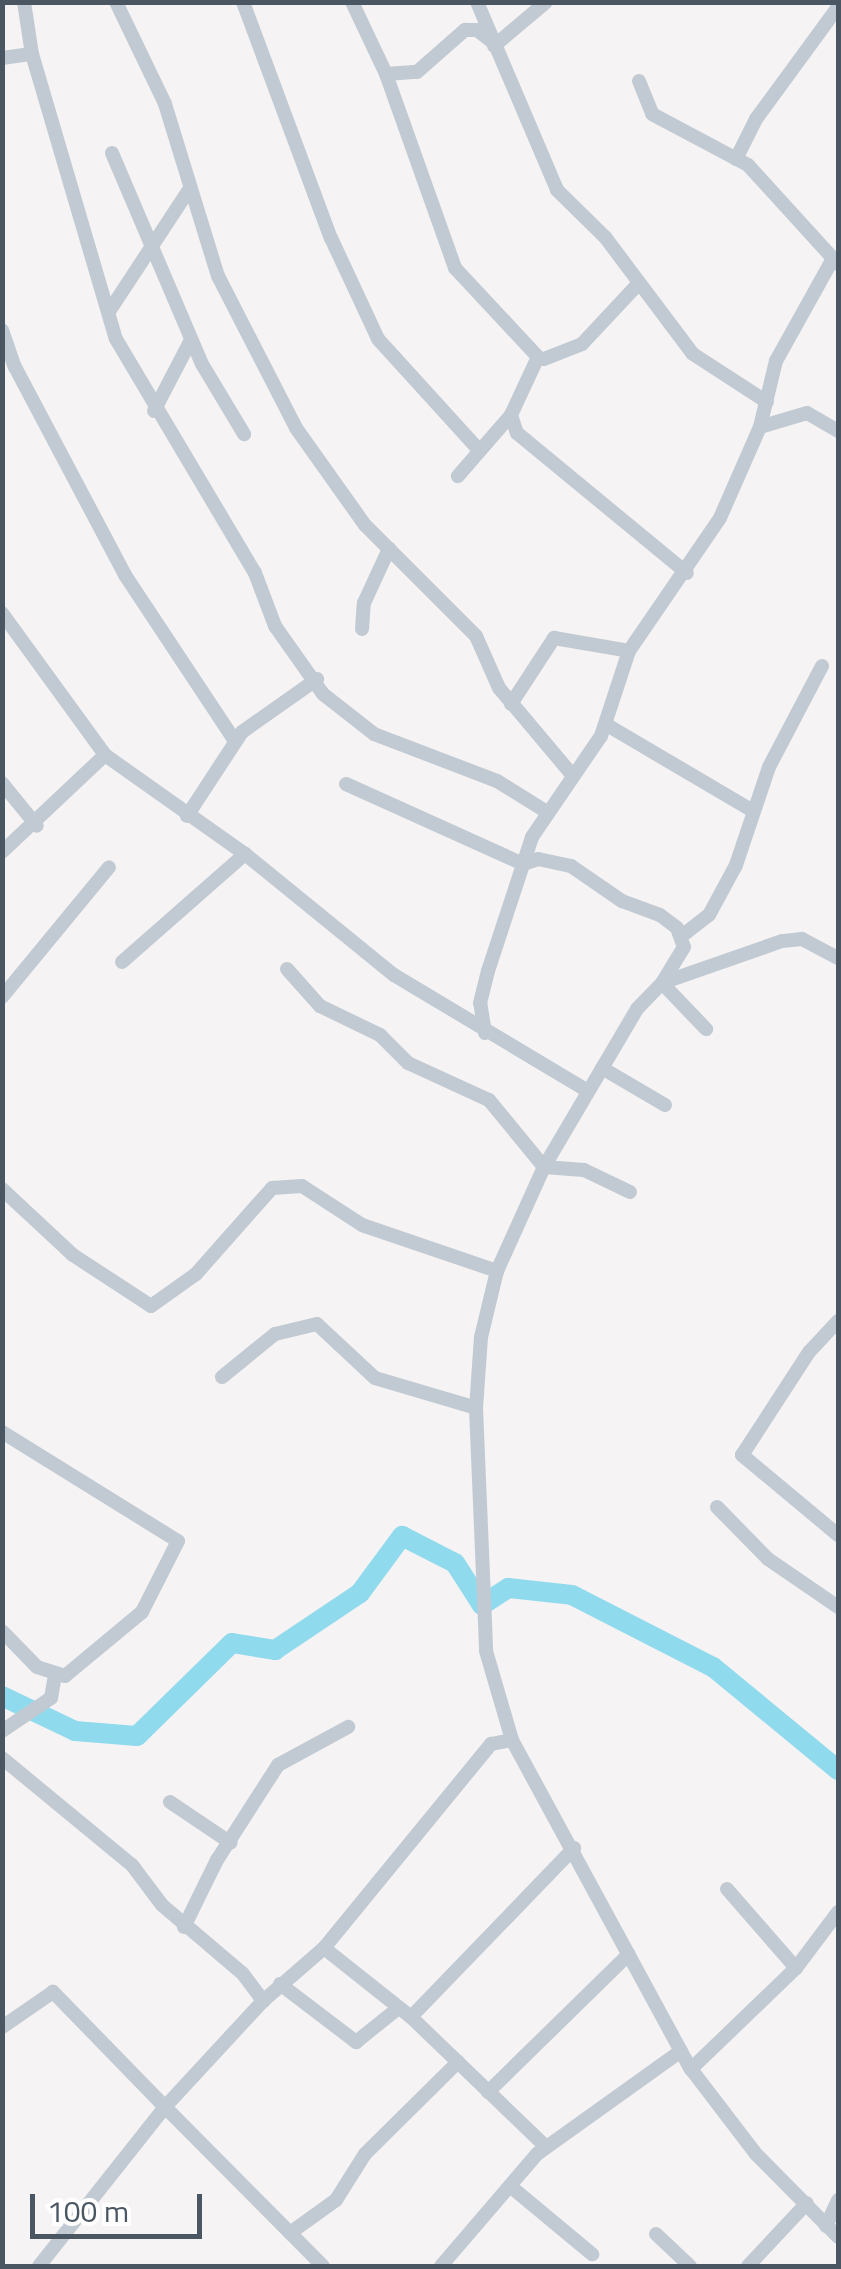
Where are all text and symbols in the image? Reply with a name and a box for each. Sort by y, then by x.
scale bar [35,2174,208,2236]
text: 100 m [47,2188,129,2234]

